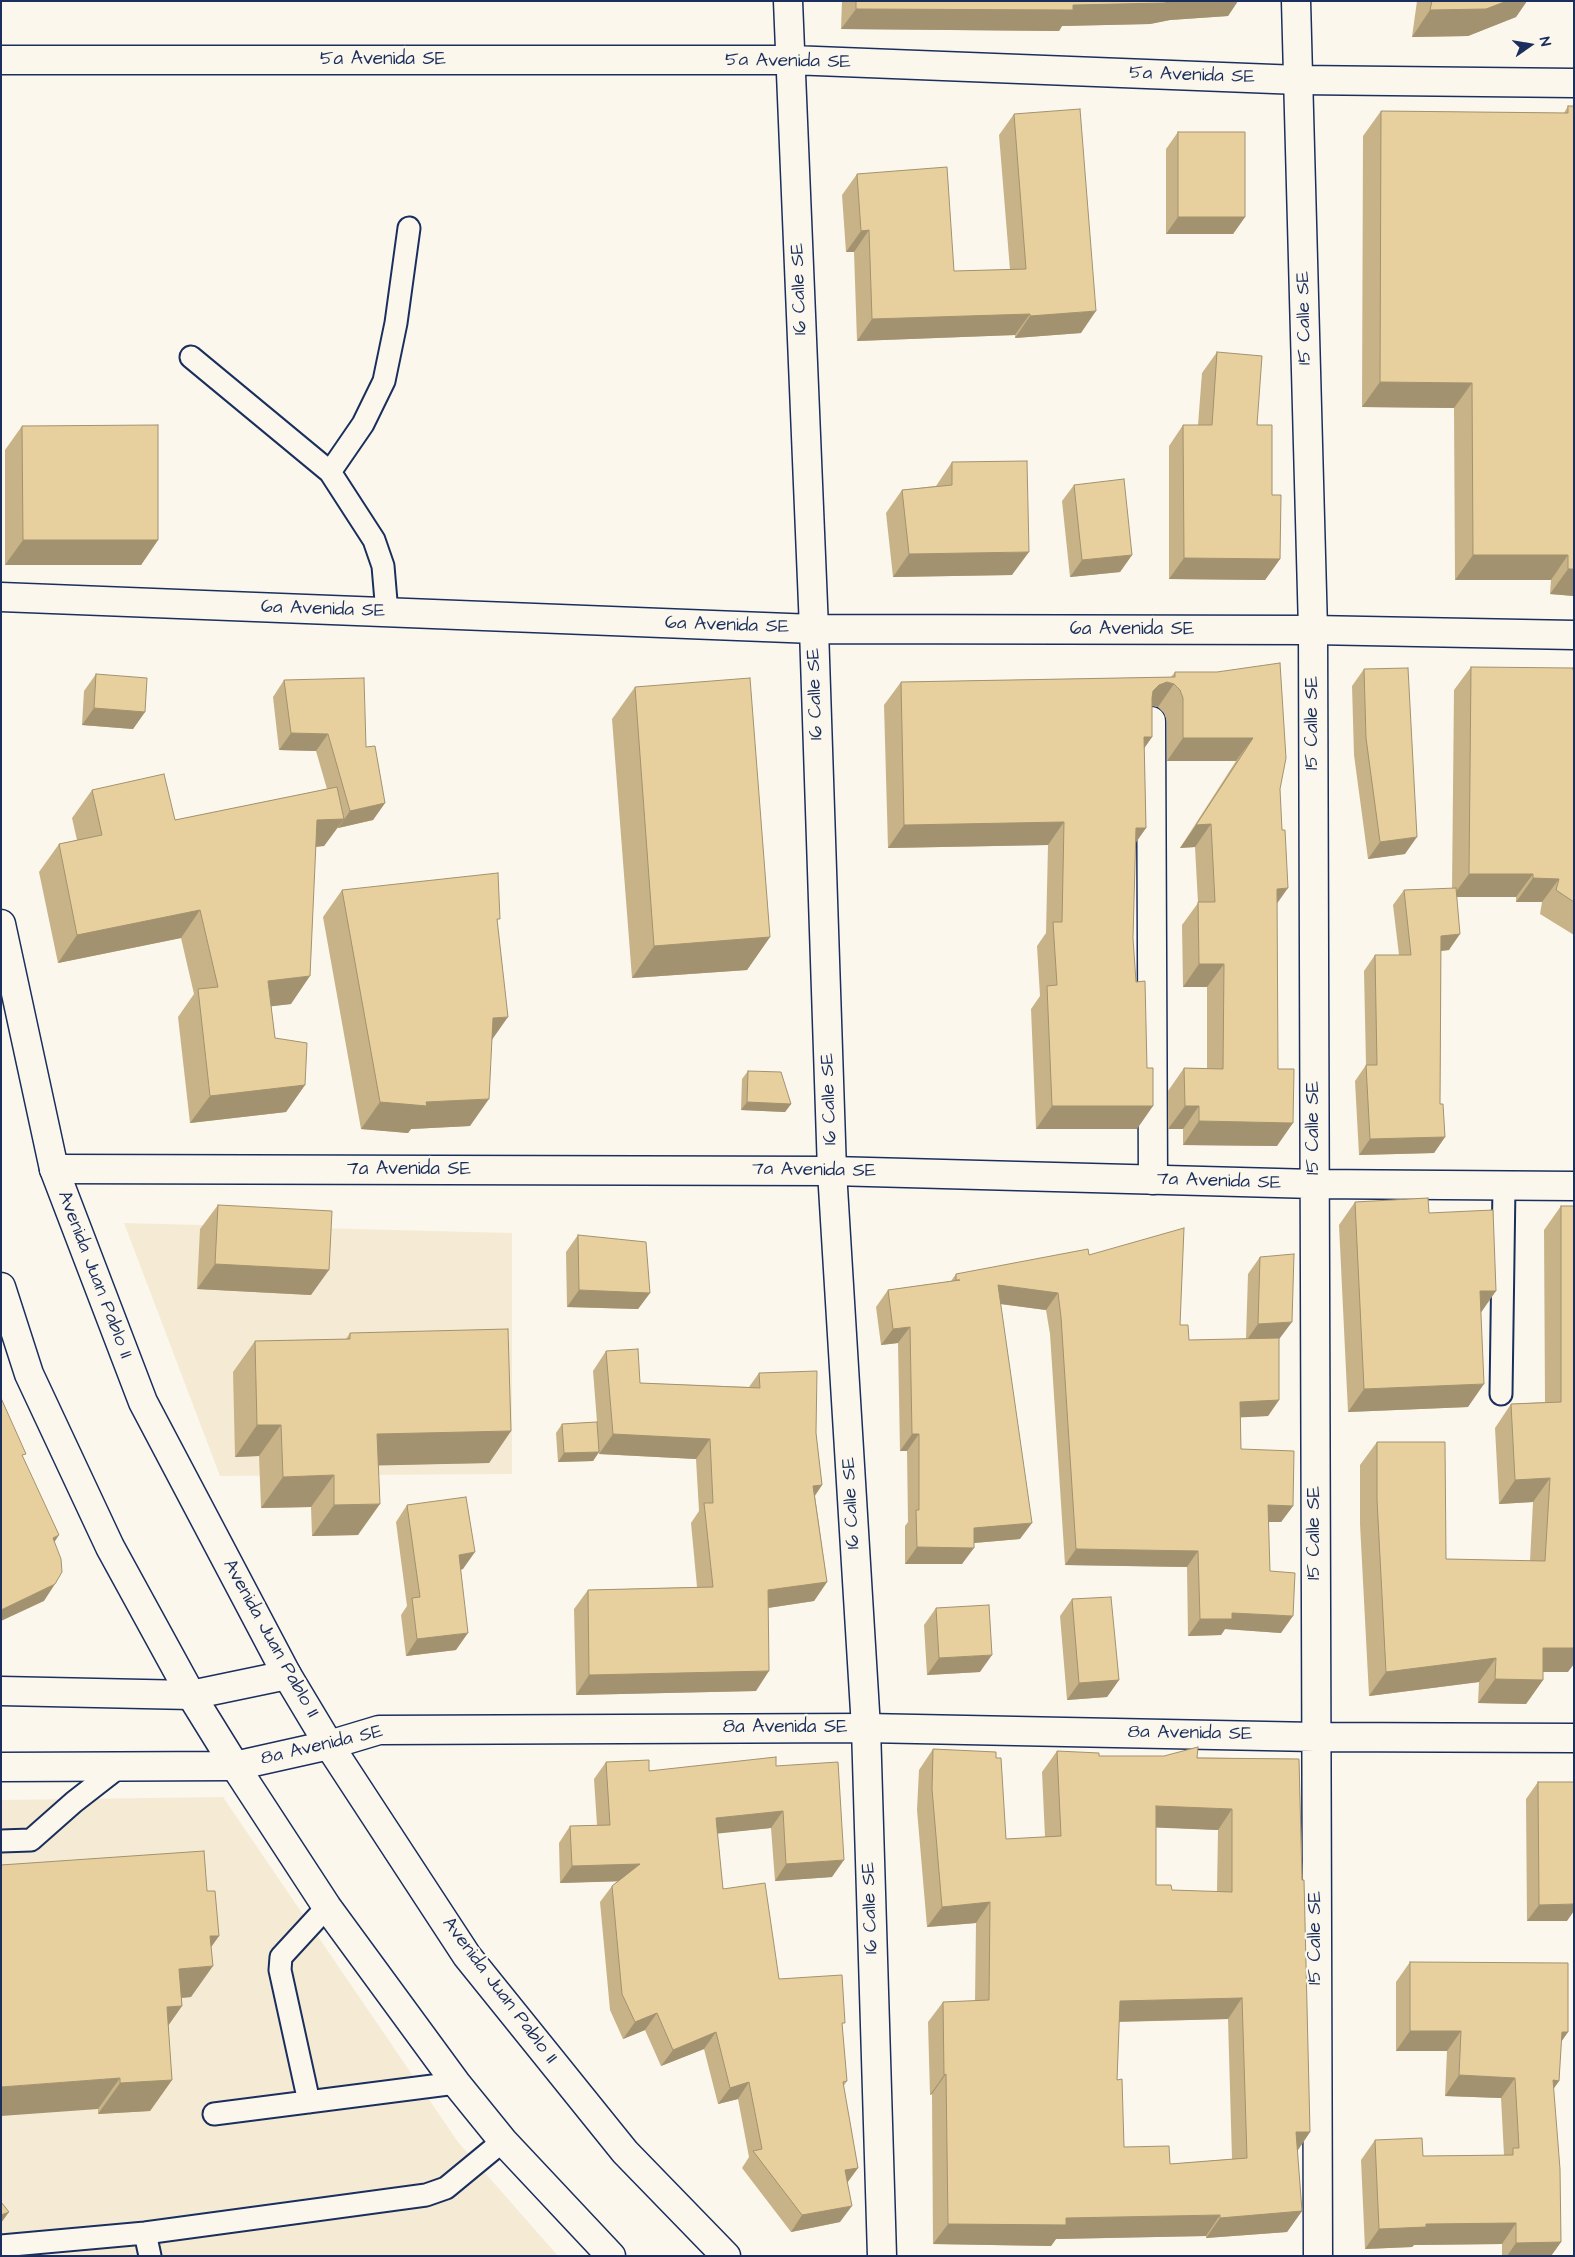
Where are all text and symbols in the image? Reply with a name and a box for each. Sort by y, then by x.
north arrow [1505,20,1555,70]
text: N [1534,35,1555,48]
street label: 5a Avenida SE [320,49,446,71]
street label: 5a Avenida SE [725,50,851,74]
street label: 5a Avenida SE [1129,62,1255,90]
street label: 16 Calle SE [787,242,813,336]
street label: 15 Calle SE [1293,271,1317,365]
street label: 6a Avenida SE [260,596,386,624]
street label: 6a Avenida SE [664,612,790,640]
street label: 6a Avenida SE [1070,619,1194,641]
street label: 16 Calle SE [803,647,829,741]
street label: 15 Calle SE [1302,676,1324,770]
street label: 16 Calle SE [817,1052,843,1146]
street label: 15 Calle SE [1303,1081,1325,1175]
street label: 7a Avenida SE [347,1159,471,1181]
street label: 7a Avenida SE [752,1159,876,1183]
street label: 7a Avenida SE [1157,1168,1281,1196]
street label: Avenida Juan Pablo II [52,1188,136,1362]
street label: 16 Calle SE [838,1456,866,1550]
street label: 15 Calle SE [1304,1486,1326,1580]
street label: Avenida Juan Pablo II [217,1556,323,1722]
street label: 8a Avenida SE [723,1717,847,1739]
street label: 8a Avenida SE [259,1721,385,1771]
street label: 8a Avenida SE [1127,1722,1253,1746]
street label: 16 Calle SE [858,1861,884,1955]
street label: 15 Calle SE [1305,1891,1327,1985]
street label: Avenida Juan Pablo II [436,1913,562,2069]

